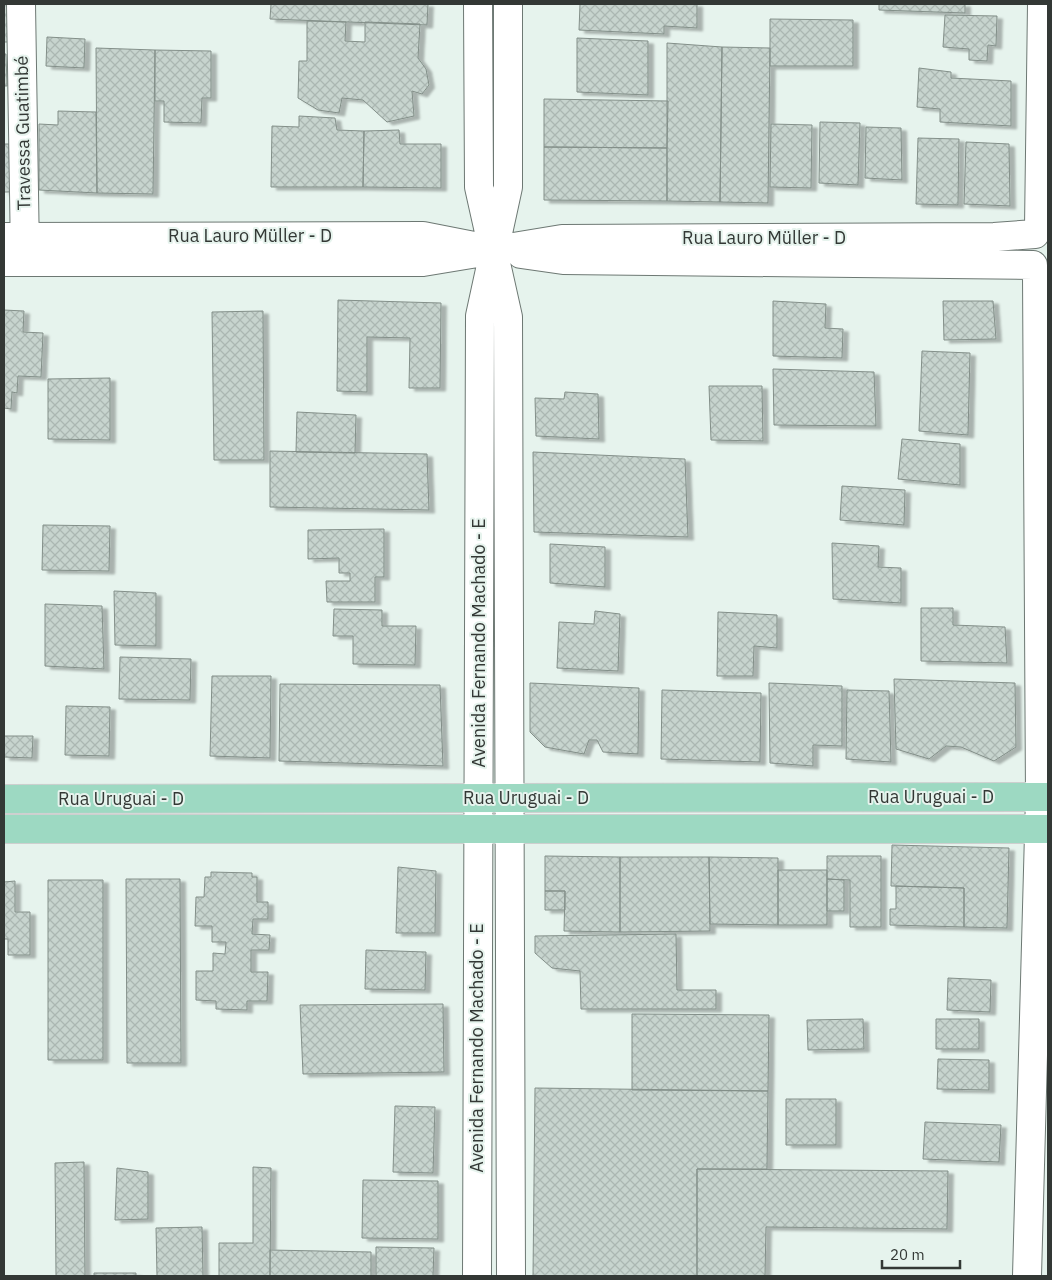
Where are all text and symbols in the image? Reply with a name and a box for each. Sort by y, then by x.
street label: Travessa Guatimbé [10,55,35,210]
street label: Rua Lauro Müller - D [168,224,332,247]
street label: Rua Lauro Müller - D [682,226,846,249]
street label: Avenida Fernando Machado - E [467,518,490,768]
street label: Rua Uruguai - D [868,785,994,808]
street label: Rua Uruguai - D [463,786,589,809]
street label: Rua Uruguai - D [58,787,184,810]
street label: Avenida Fernando Machado - E [465,923,488,1173]
scale bar [882,1238,960,1270]
text: 20 m [890,1245,925,1264]

